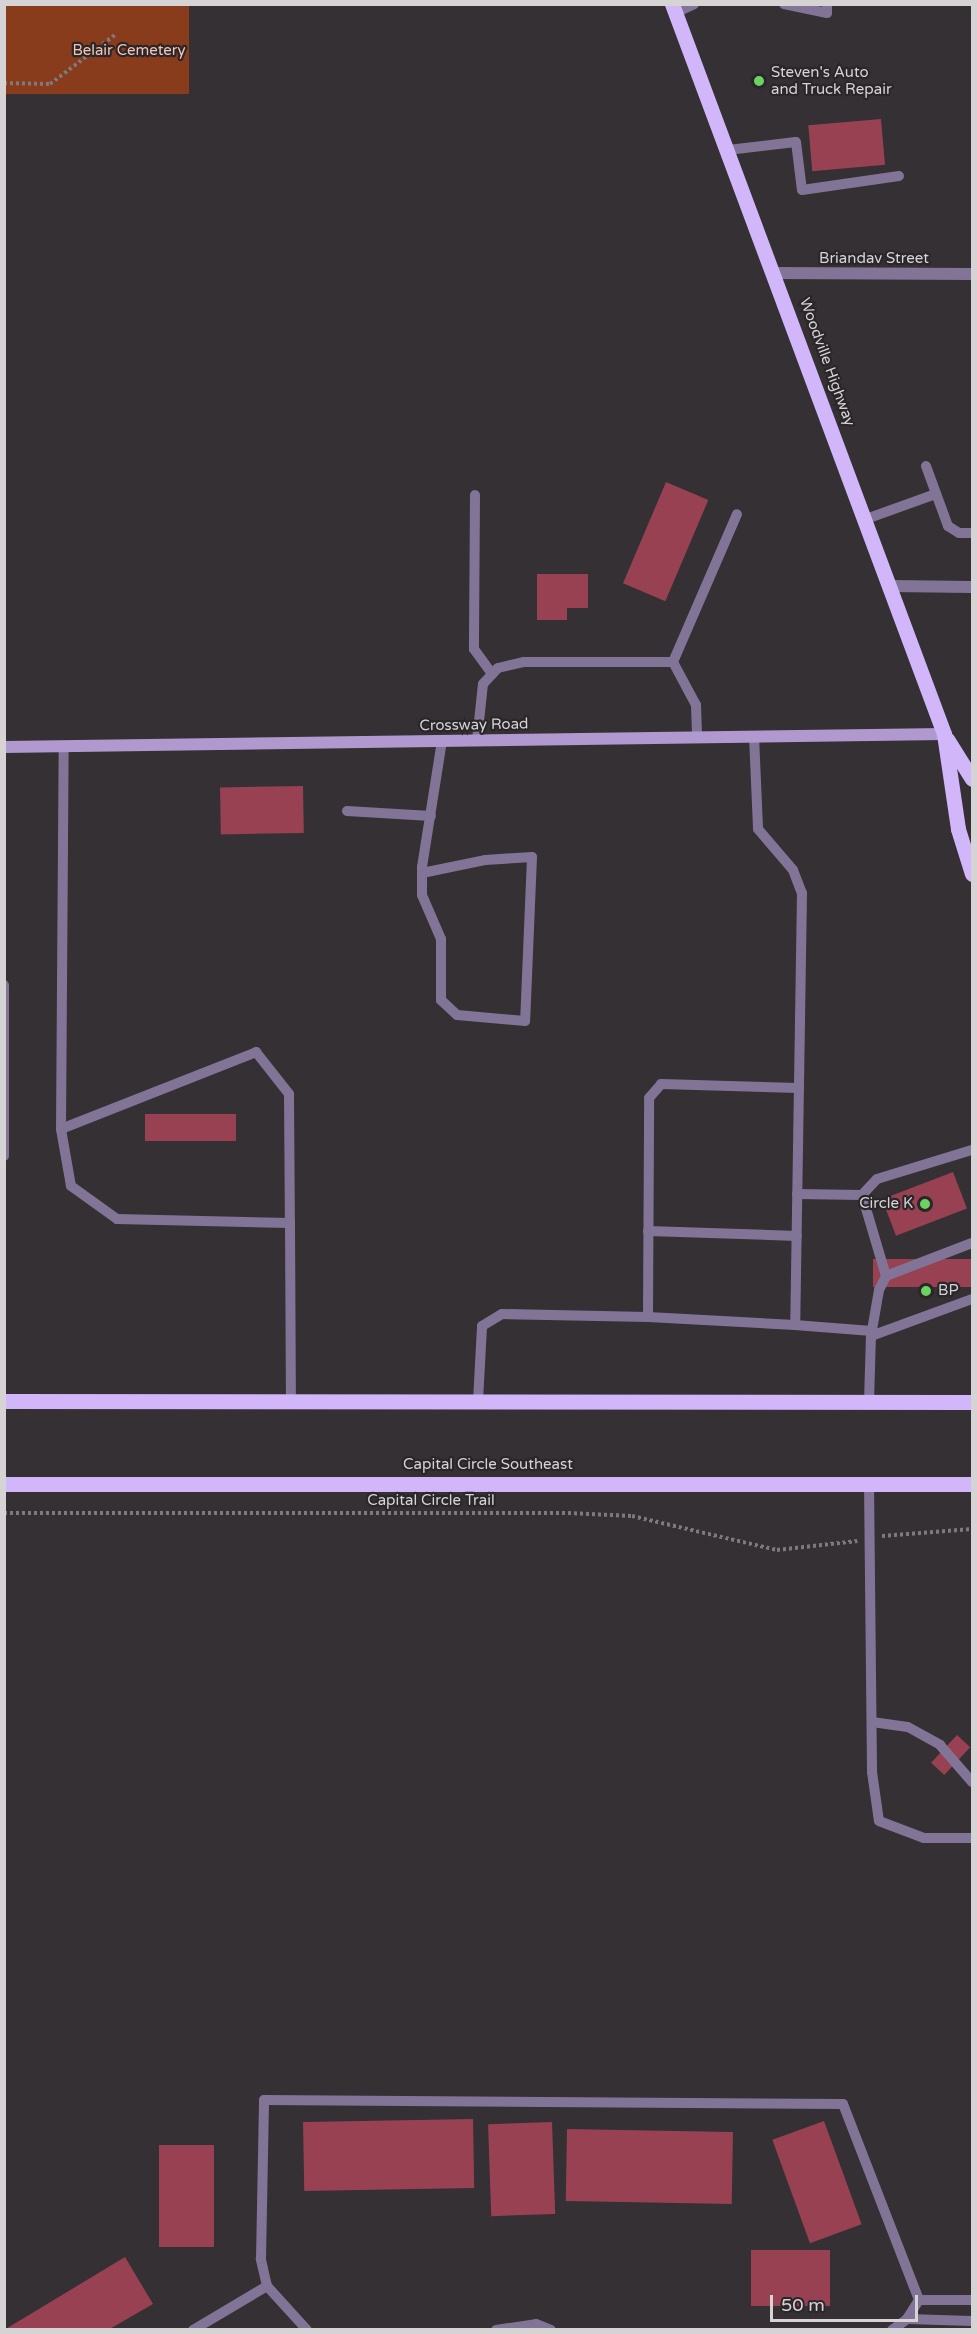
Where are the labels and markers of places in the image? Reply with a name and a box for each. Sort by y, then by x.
place label: Steven's Auto and Truck Repair [771,63,892,98]
marker: Steven's Auto and Truck Repair [752,74,766,88]
place label: Circle K [859,1195,913,1213]
marker: Circle K [918,1197,932,1211]
place label: BP [938,1282,958,1300]
marker: BP [919,1284,933,1298]

